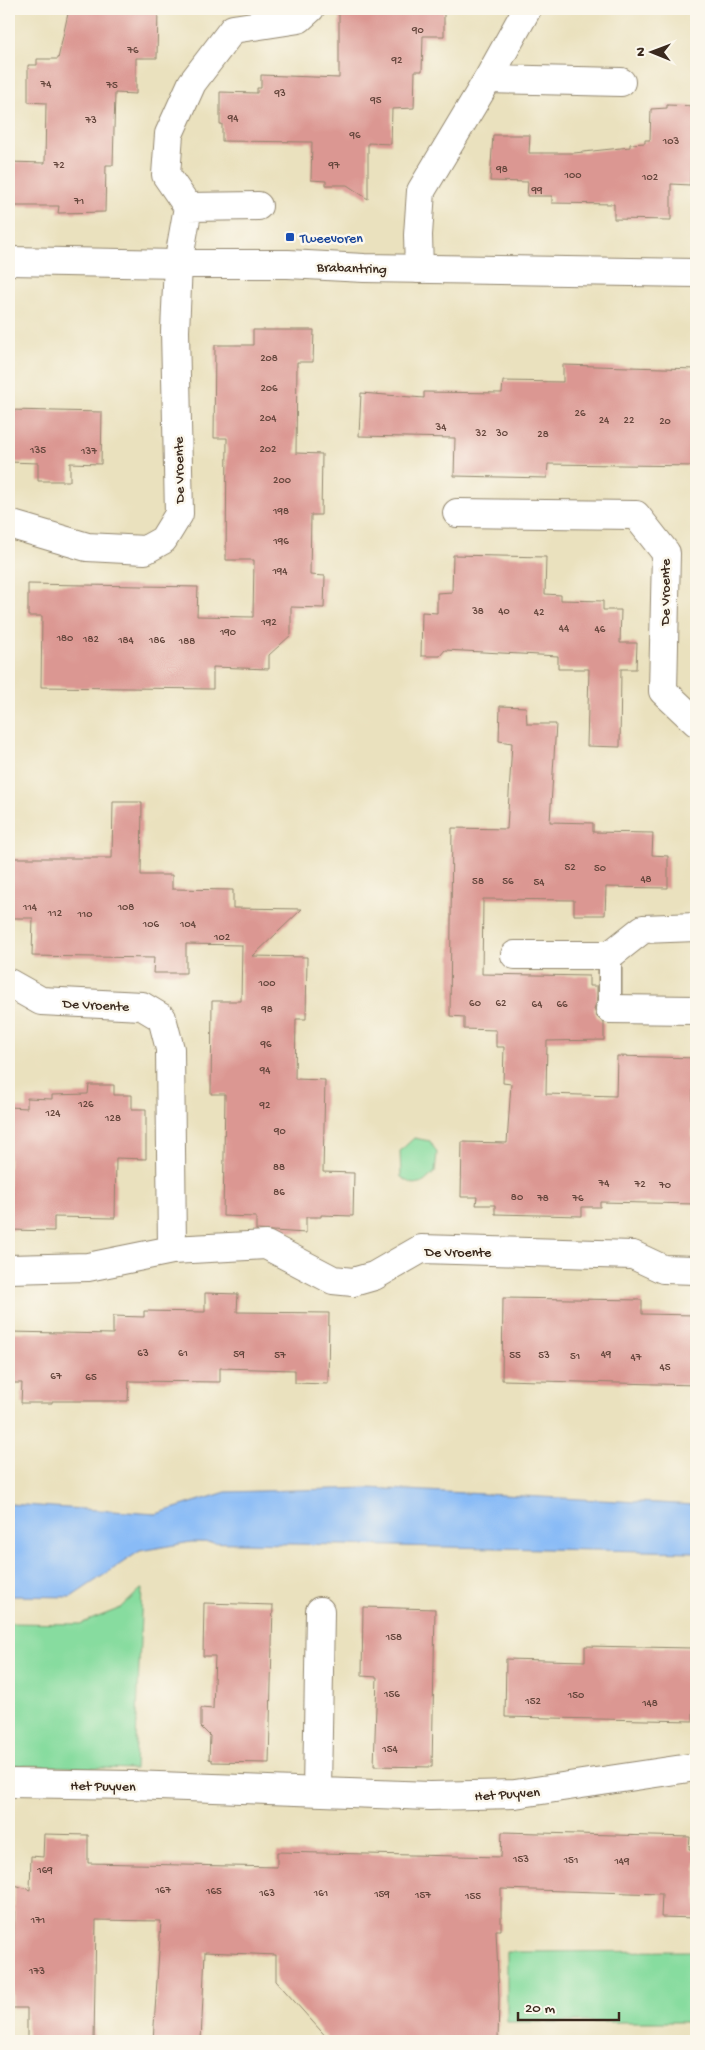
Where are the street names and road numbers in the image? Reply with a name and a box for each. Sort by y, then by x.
street label: Brabantring [316,260,387,279]
street label: De Vroente [171,436,190,504]
street label: De Vroente [658,558,675,626]
street label: De Vroente [61,996,130,1017]
street label: De Vroente [424,1245,492,1262]
street label: Het Puyven [70,1778,136,1797]
street label: Het Puyven [474,1785,541,1806]

